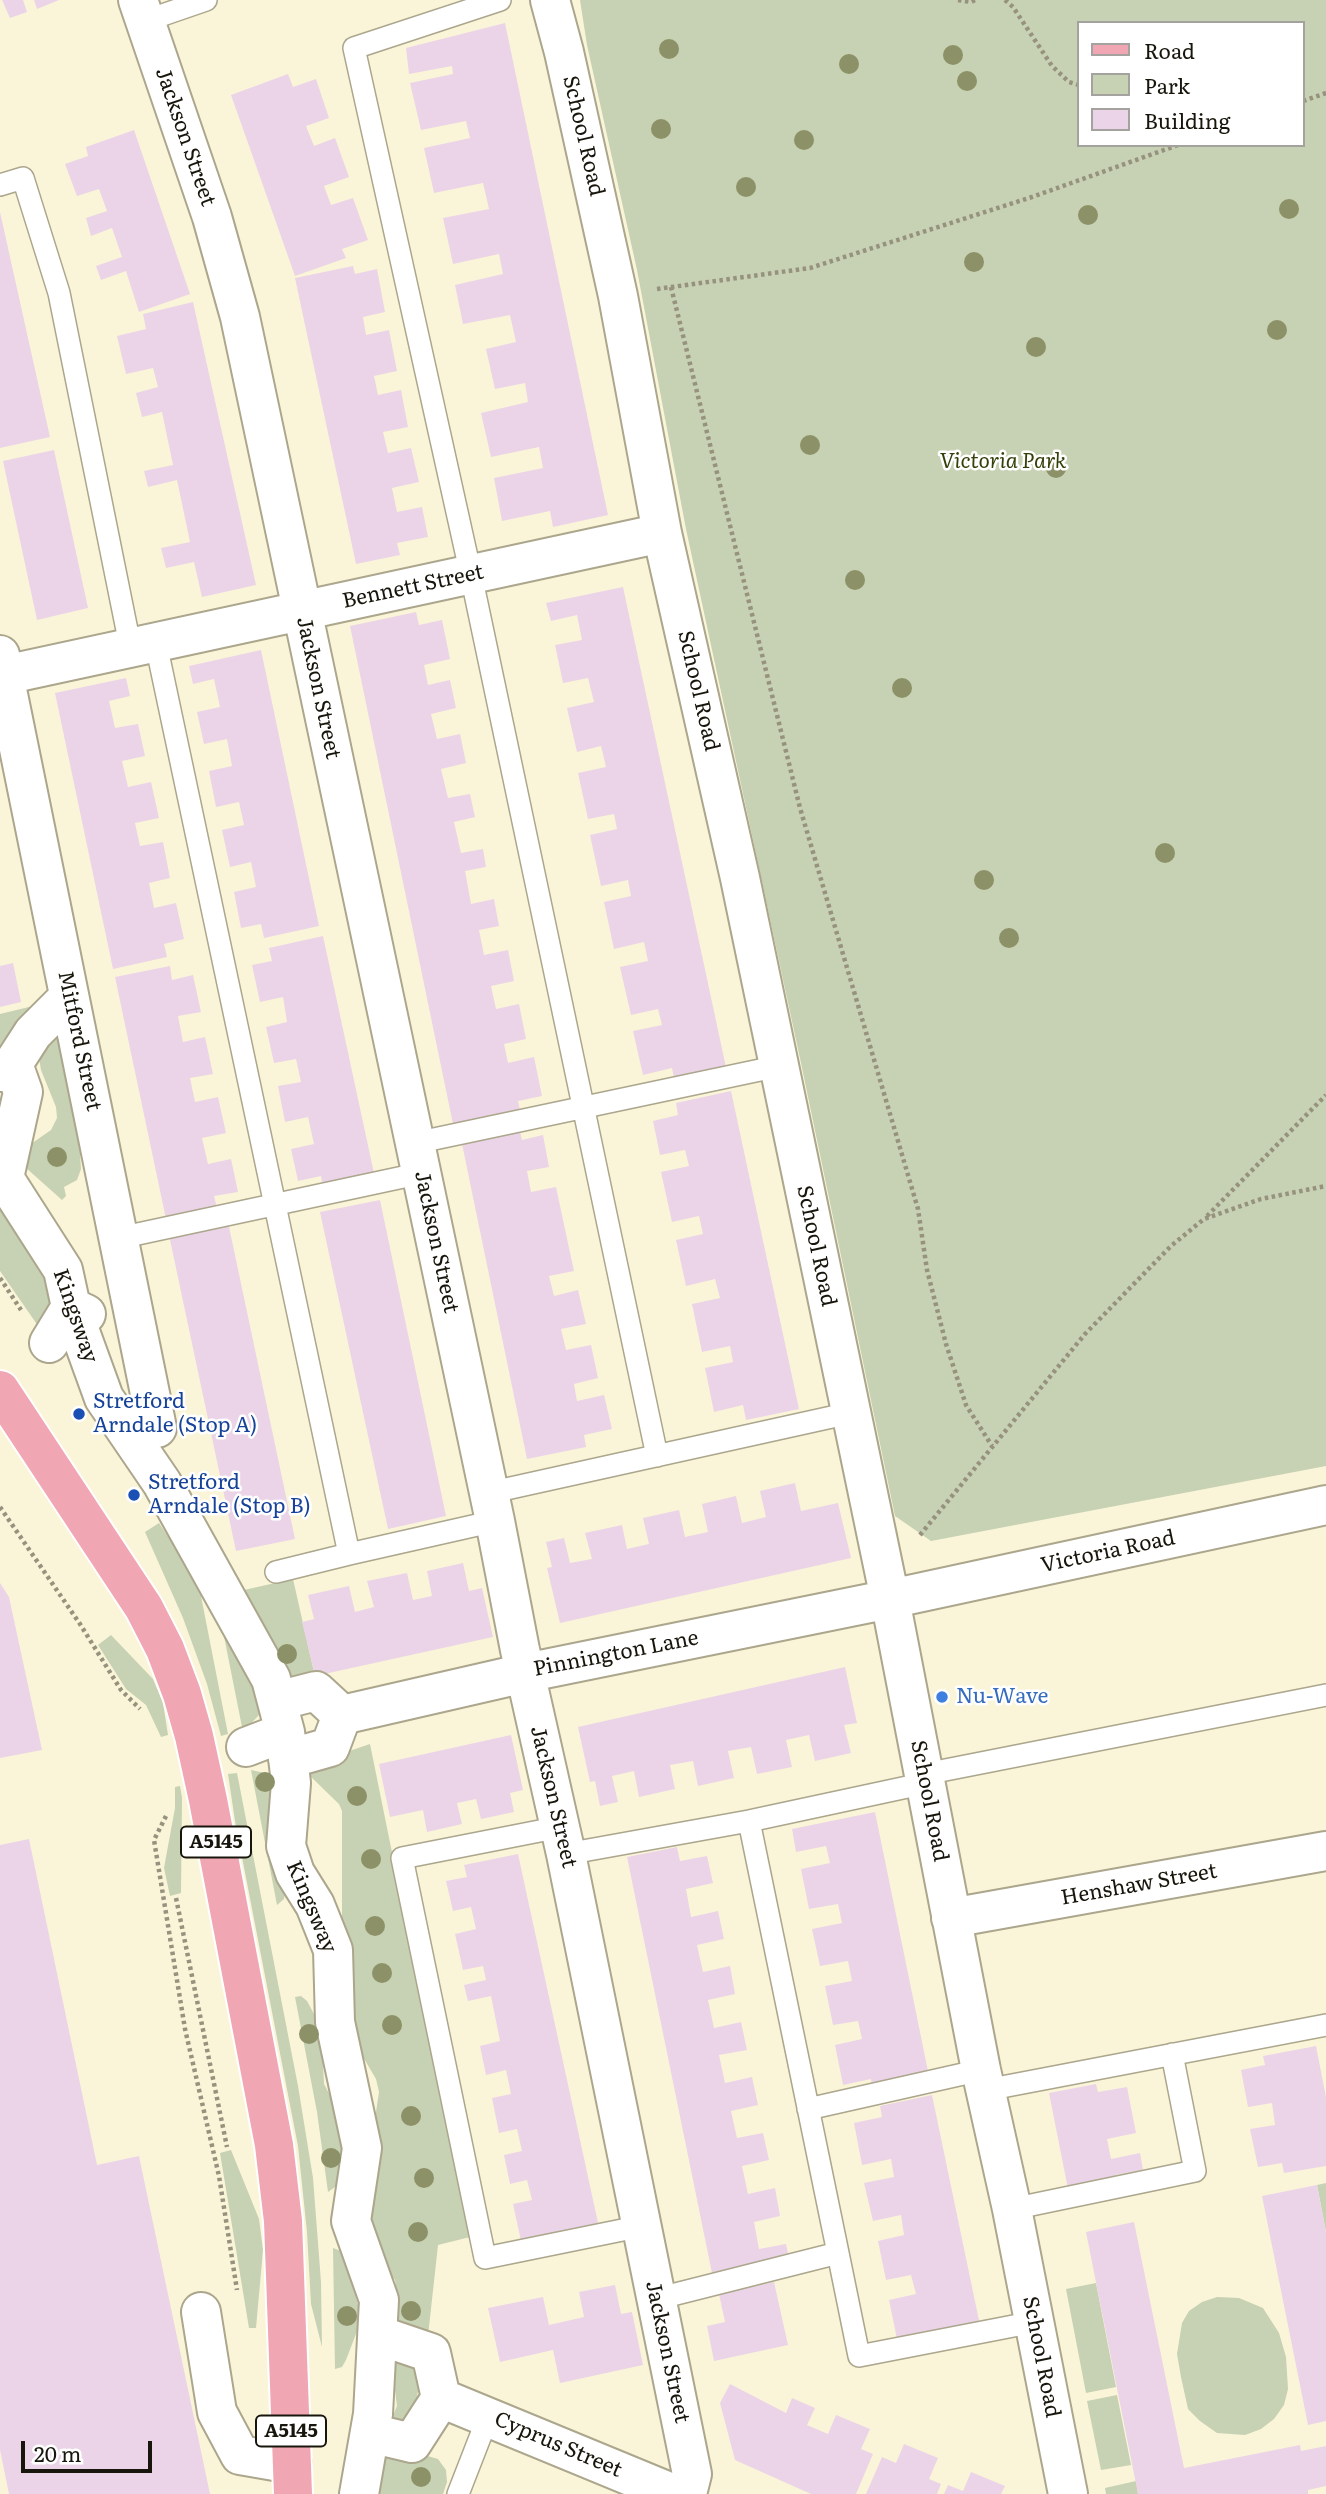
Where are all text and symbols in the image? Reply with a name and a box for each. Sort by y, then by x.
legend [1078,21,1305,147]
text: Road [1144,34,1195,65]
street label: Jackson Street [149,64,221,210]
text: Park [1144,69,1190,100]
street label: School Road [557,73,609,199]
text: Building [1144,104,1230,135]
park label: Victoria Park [940,449,1066,475]
street label: Bennett Street [340,560,486,614]
street label: Jackson Street [291,614,345,762]
street label: School Road [672,628,724,754]
street label: Mitford Street [52,969,106,1113]
street label: Jackson Street [409,1168,463,1316]
street label: School Road [791,1183,841,1309]
street label: Kingsway [47,1266,103,1366]
place label: Stretford Arndale (Stop A) [93,1389,257,1439]
marker: Stretford Arndale (Stop A) [71,1406,87,1422]
place label: Stretford Arndale (Stop B) [148,1470,311,1520]
marker: Stretford Arndale (Stop B) [126,1487,142,1503]
street label: Victoria Road [1039,1525,1177,1579]
street label: Pinnington Lane [531,1626,701,1682]
place label: Nu-Wave [956,1684,1049,1710]
marker: Nu-Wave [934,1689,950,1705]
street label: Jackson Street [524,1724,582,1870]
street label: School Road [905,1738,953,1864]
road number: A5145 [181,1826,251,1858]
street label: Kingsway [280,1857,342,1957]
street label: Henshaw Street [1059,1859,1219,1911]
street label: Jackson Street [640,2278,694,2426]
street label: School Road [1017,2294,1065,2420]
street label: Cyprus Street [490,2407,626,2483]
road number: A5145 [256,2416,326,2446]
scale bar [24,2428,156,2472]
text: 20 m [34,2437,81,2468]

